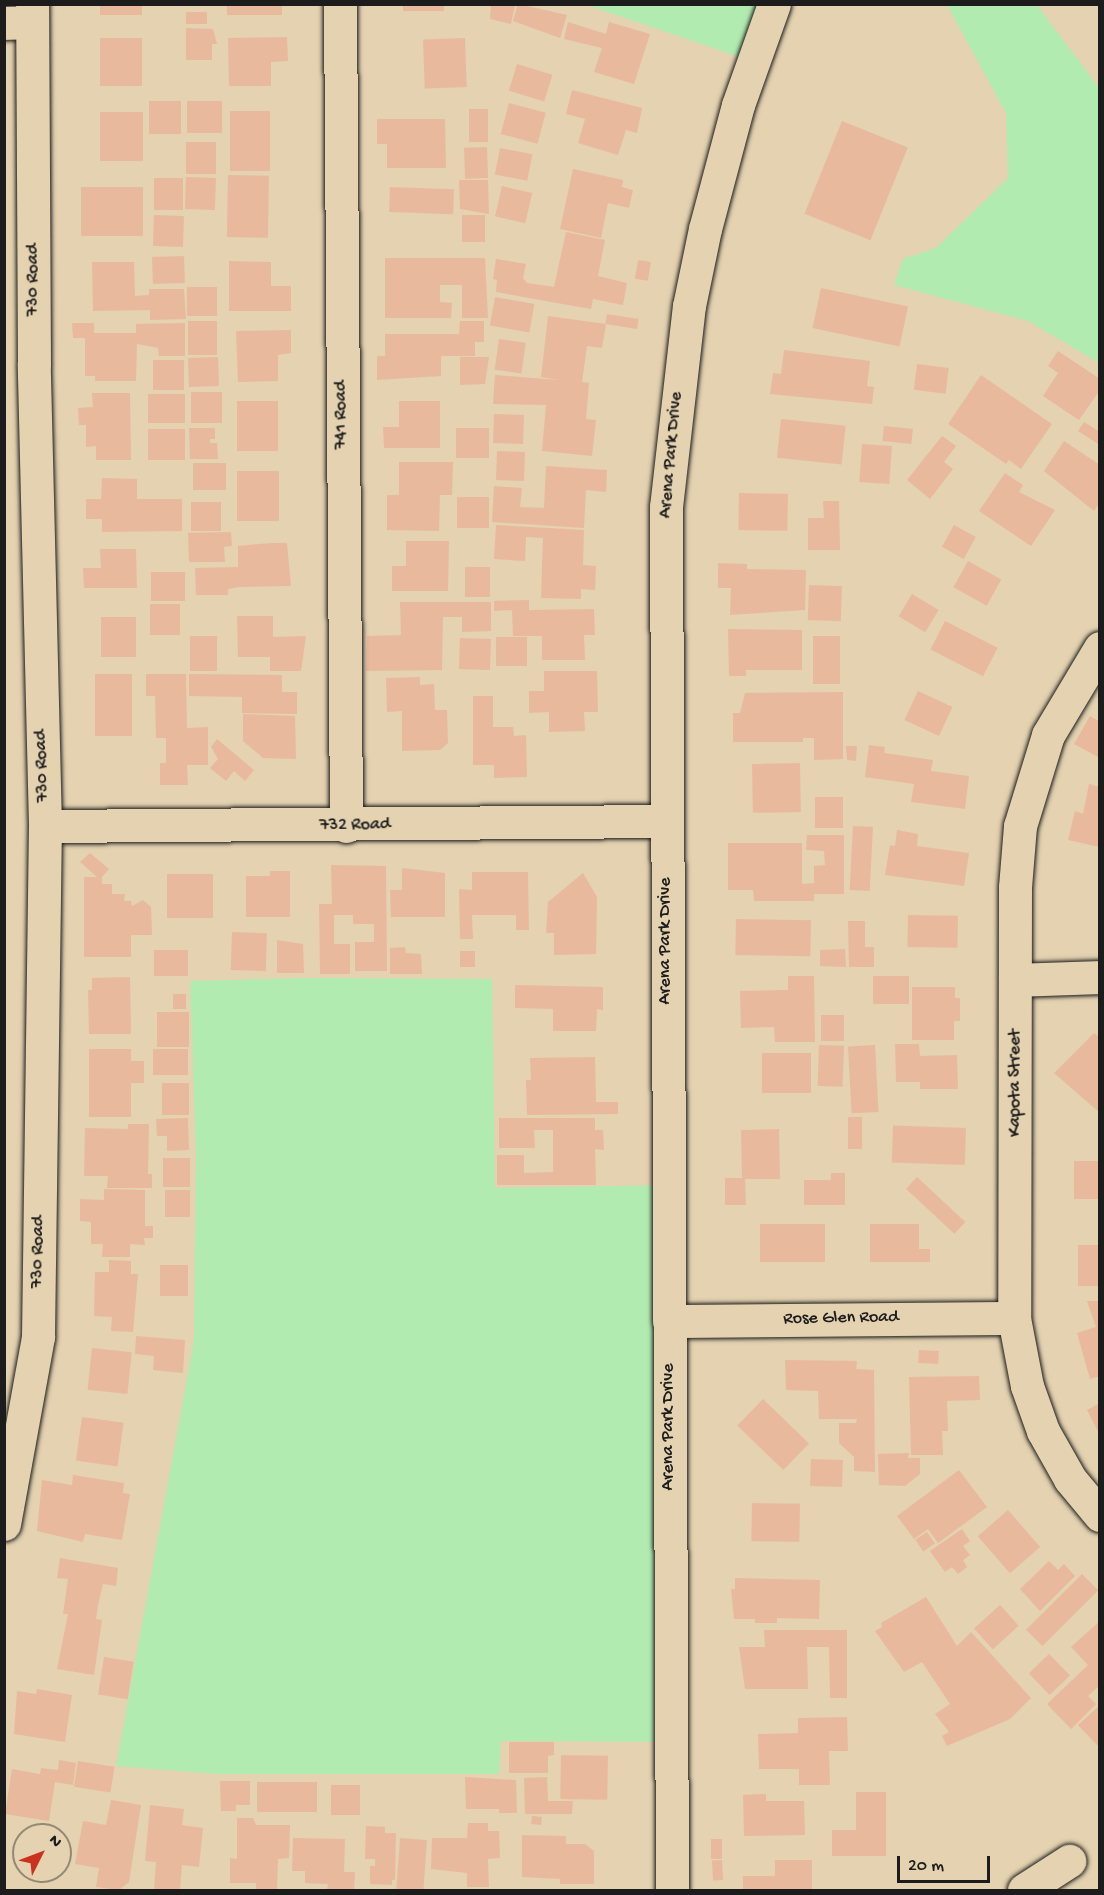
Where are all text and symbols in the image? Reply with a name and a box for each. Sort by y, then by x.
street label: 730 Road [23,244,45,316]
street label: 741 Road [331,381,353,449]
street label: Arena Park Drive [656,391,688,519]
street label: 730 Road [31,729,55,803]
street label: 732 Road [319,815,391,837]
street label: Arena Park Drive [655,878,677,1004]
street label: Kapota Street [1005,1029,1027,1137]
street label: 730 Road [28,1216,50,1288]
street label: Rose Glen Road [783,1307,899,1331]
street label: Arena Park Drive [658,1364,680,1490]
north arrow [12,1823,72,1883]
text: N [44,1832,65,1852]
scale bar [900,1844,993,1882]
text: 20 m [908,1856,944,1877]

